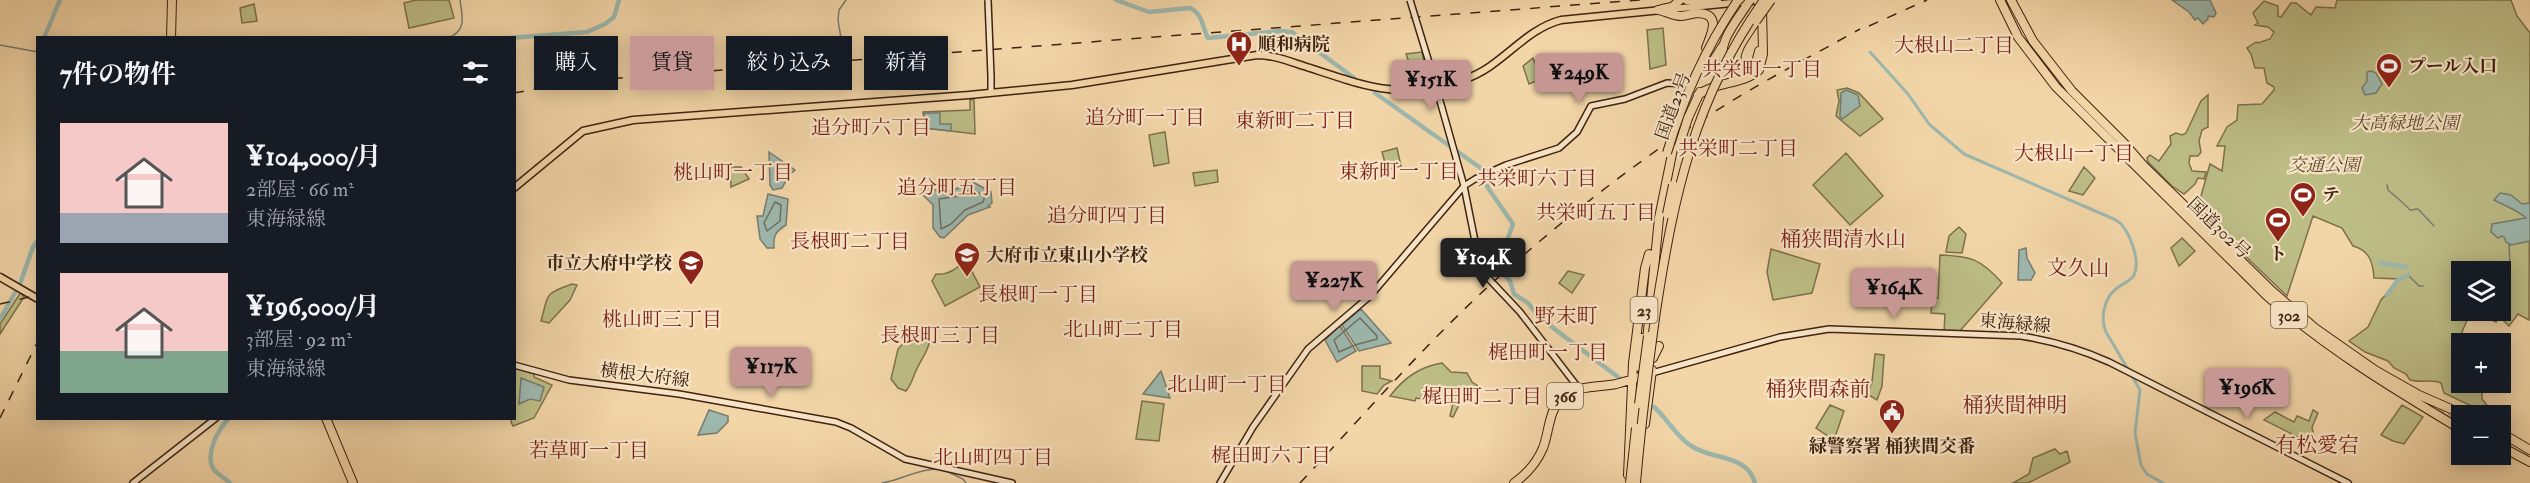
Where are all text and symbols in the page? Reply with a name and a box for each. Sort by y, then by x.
hospital icon: 順和病院 [1224,29,1254,67]
place label: 順和病院 [1258,33,1330,56]
district label: 大根山二丁目 [1894,33,2014,58]
chip: 購入 [534,36,618,90]
chip: 賃貸 [630,36,714,90]
chip: 絞り込み [726,36,852,90]
chip: 新着 [864,36,948,90]
sports icon: プール入口 [2374,51,2404,89]
pin: ¥249K [1537,53,1621,104]
place label: プール入口 [2408,55,2497,78]
icon: filters [459,56,492,89]
district label: 共栄町一丁目 [1702,57,1822,82]
text: 7件の物件 [60,59,176,91]
pin: ¥151K [1389,60,1473,111]
text: ¥249K [1549,60,1609,85]
text: ¥151K [1405,67,1457,92]
street label: 国道23号 [1651,69,1696,143]
district label: 追分町一丁目 [1085,105,1205,130]
district label: 東新町二丁目 [1235,108,1355,133]
park label: 大高緑地公園 [2351,112,2462,135]
district label: 追分町六丁目 [811,115,931,140]
district label: 共栄町二丁目 [1678,136,1798,161]
text: ¥104,000/月 [246,141,381,173]
district label: 大根山一丁目 [2014,141,2134,166]
icon: home [108,147,180,219]
park label: 交通公園 [2288,154,2363,177]
district label: 東新町一丁目 [1339,159,1459,184]
district label: 桃山町一丁目 [673,160,793,185]
district label: 共栄町六丁目 [1477,166,1597,191]
district label: 追分町五丁目 [897,175,1017,200]
text: 2部屋 · 66 m² [246,177,354,202]
sports icon: テ [2288,180,2318,218]
place label: テ [2322,184,2340,207]
street label: 国道302号 [2182,193,2255,264]
district label: 共栄町五丁目 [1536,200,1656,225]
district label: 追分町四丁目 [1047,203,1167,228]
sports icon: ト [2263,205,2293,243]
text: 東海緑線 [246,206,326,231]
district label: 桶狭間清水山 [1780,226,1906,253]
district label: 長根町二丁目 [790,229,910,254]
pin: ¥104K [1441,238,1525,289]
school or university icon: 大府市立東山小学校 [952,240,982,278]
place label: ト [2269,243,2287,266]
place label: 大府市立東山小学校 [986,244,1148,267]
text: ¥104K [1454,245,1512,270]
school or university icon: 市立大府中学校 [676,248,706,286]
place label: 市立大府中学校 [546,252,672,275]
district label: 文久山 [2047,255,2110,282]
pin: ¥227K [1292,261,1376,312]
map controls [2451,261,2511,465]
button: layers [2451,261,2511,321]
text: ¥227K [1305,268,1363,293]
pin: ¥164K [1852,268,1936,319]
text: ¥164K [1866,275,1922,300]
district label: 長根町一丁目 [978,282,1098,307]
text: ¥196,000/月 [246,291,380,323]
icon: home [108,297,180,369]
road number: 23 [1630,297,1658,323]
road number: 302 [2271,302,2307,328]
district label: 野末町 [1535,303,1598,330]
district label: 桃山町三丁目 [602,307,722,332]
street label: 東海緑線 [1978,309,2052,338]
district label: 北山町二丁目 [1063,317,1183,342]
district label: 長根町三丁目 [880,323,1000,348]
text: 3部屋 · 92 m² [246,327,352,352]
button: + [2451,333,2511,393]
district label: 梶田町一丁目 [1488,340,1608,365]
pin: ¥117K [729,347,813,398]
text: ¥117K [745,354,797,379]
text: 東海緑線 [246,356,326,381]
street label: 横根大府線 [599,359,691,392]
pin: ¥196K [2205,368,2289,419]
district label: 北山町一丁目 [1167,372,1287,397]
text: ¥196K [2219,375,2275,400]
district label: 桶狭間森前 [1766,376,1871,403]
road number: 366 [1547,383,1583,409]
district label: 梶田町二丁目 [1422,384,1542,409]
district label: 桶狭間神明 [1963,392,2068,419]
public building icon: 緑警察署 桶狭間交番 [1877,397,1907,435]
button: − [2451,405,2511,465]
district label: 有松愛宕 [2275,432,2359,459]
place label: 緑警察署 桶狭間交番 [1809,435,1975,458]
district label: 若草町一丁目 [529,438,649,463]
district label: 梶田町六丁目 [1211,443,1331,468]
district label: 北山町四丁目 [933,445,1053,470]

